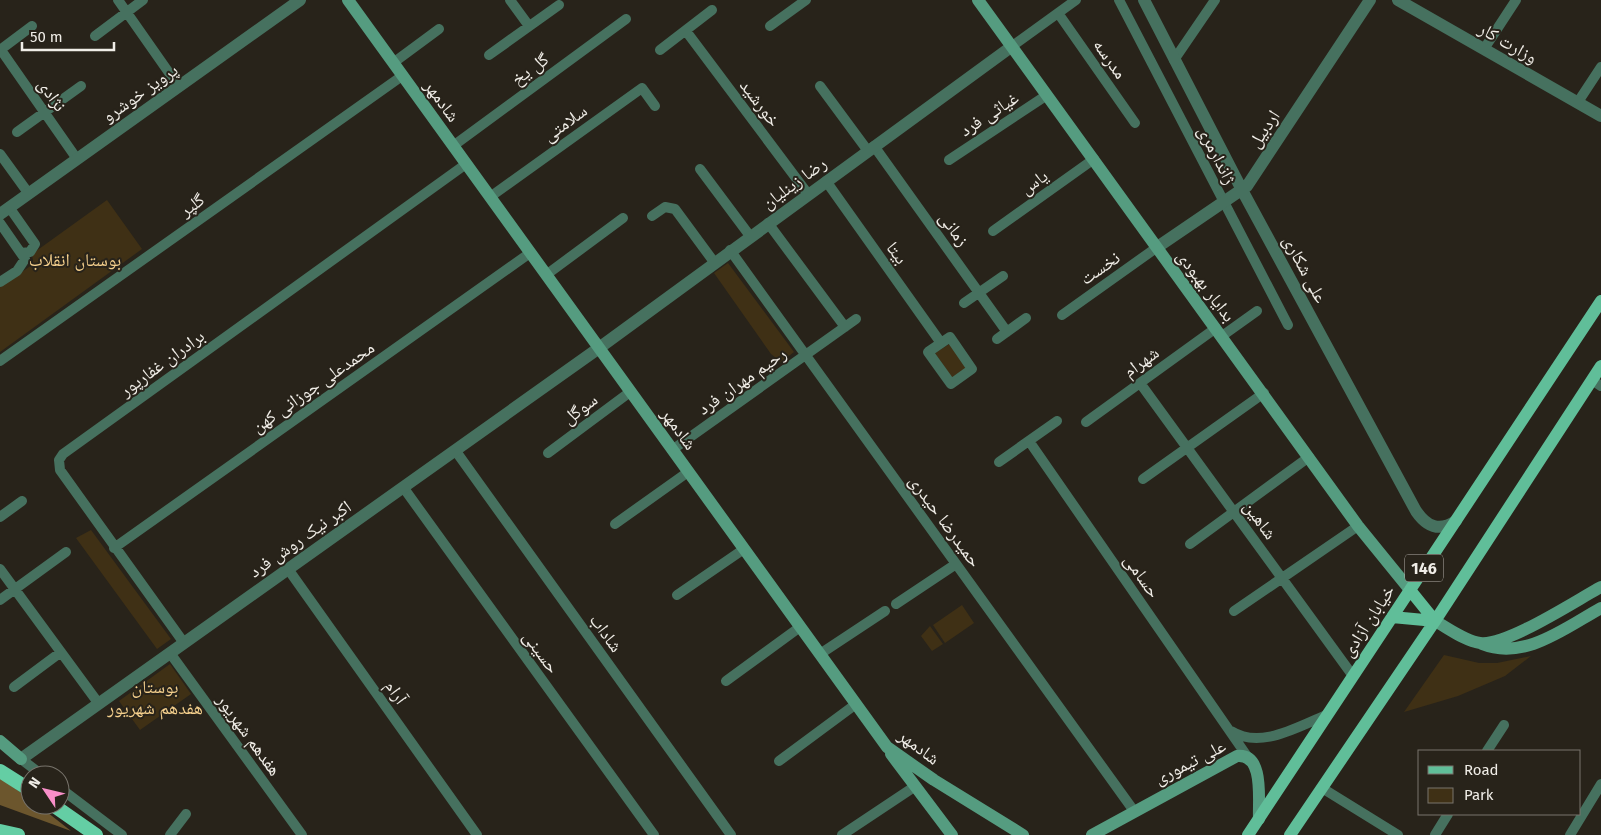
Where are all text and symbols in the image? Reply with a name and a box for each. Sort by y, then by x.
street label: وزارت کار [1474,17,1541,69]
scale bar [22,20,115,52]
text: 50 m [30,28,63,46]
street label: مدرسه [1088,35,1132,83]
street label: گل یخ [507,48,554,91]
street label: پرویز خوشرو [98,59,182,127]
street label: نژادی [33,74,71,116]
street label: شادمهر [419,75,464,126]
street label: خورشید [735,75,785,131]
street label: غیاثی فرد [955,87,1023,141]
street label: سلامتی [538,99,592,147]
street label: اردبیل [1243,106,1285,152]
street label: ژاندارمری [1193,122,1241,188]
street label: رضا زینلیان [757,152,831,214]
street label: یاس [1016,165,1052,199]
street label: گلپر [174,188,209,222]
street label: زمانی [934,208,974,250]
street label: علی شکاری [1278,231,1332,307]
street label: بیتا [881,237,913,269]
street label: نخست [1076,246,1124,290]
street label: بدایار بهبودی [1172,246,1240,326]
park label: بوستان انقلاب [29,249,121,271]
street label: برادران غفارپور [114,325,209,402]
street label: محمدعلی جوزانی کهن [247,336,379,438]
street label: رحیم مهران فرد [693,342,791,420]
street label: شهرام [1119,342,1164,383]
street label: سوگل [558,389,602,429]
street label: شادمهر [656,403,701,454]
street label: حمیدرضا حیدری [904,470,986,572]
street label: اکبر نیک روش فرد [245,496,355,582]
street label: شاهین [1239,496,1281,544]
street label: حسامی [1119,550,1165,602]
road number: 146 [1405,554,1443,582]
street label: خیابان آزادی [1337,581,1399,661]
street label: شاداب [585,610,627,656]
street label: حسینی [518,626,564,678]
park label: بوستان هفدهم شهریور [106,676,203,720]
street label: آرام [379,676,412,709]
street label: هفدهم شهریور [211,689,286,781]
street label: شادمهر [893,724,944,770]
street label: علی تیموری [1151,735,1229,789]
legend [1418,750,1581,815]
text: Road [1464,761,1499,779]
north arrow [20,765,70,815]
text: N [25,774,44,792]
text: Park [1464,786,1494,804]

